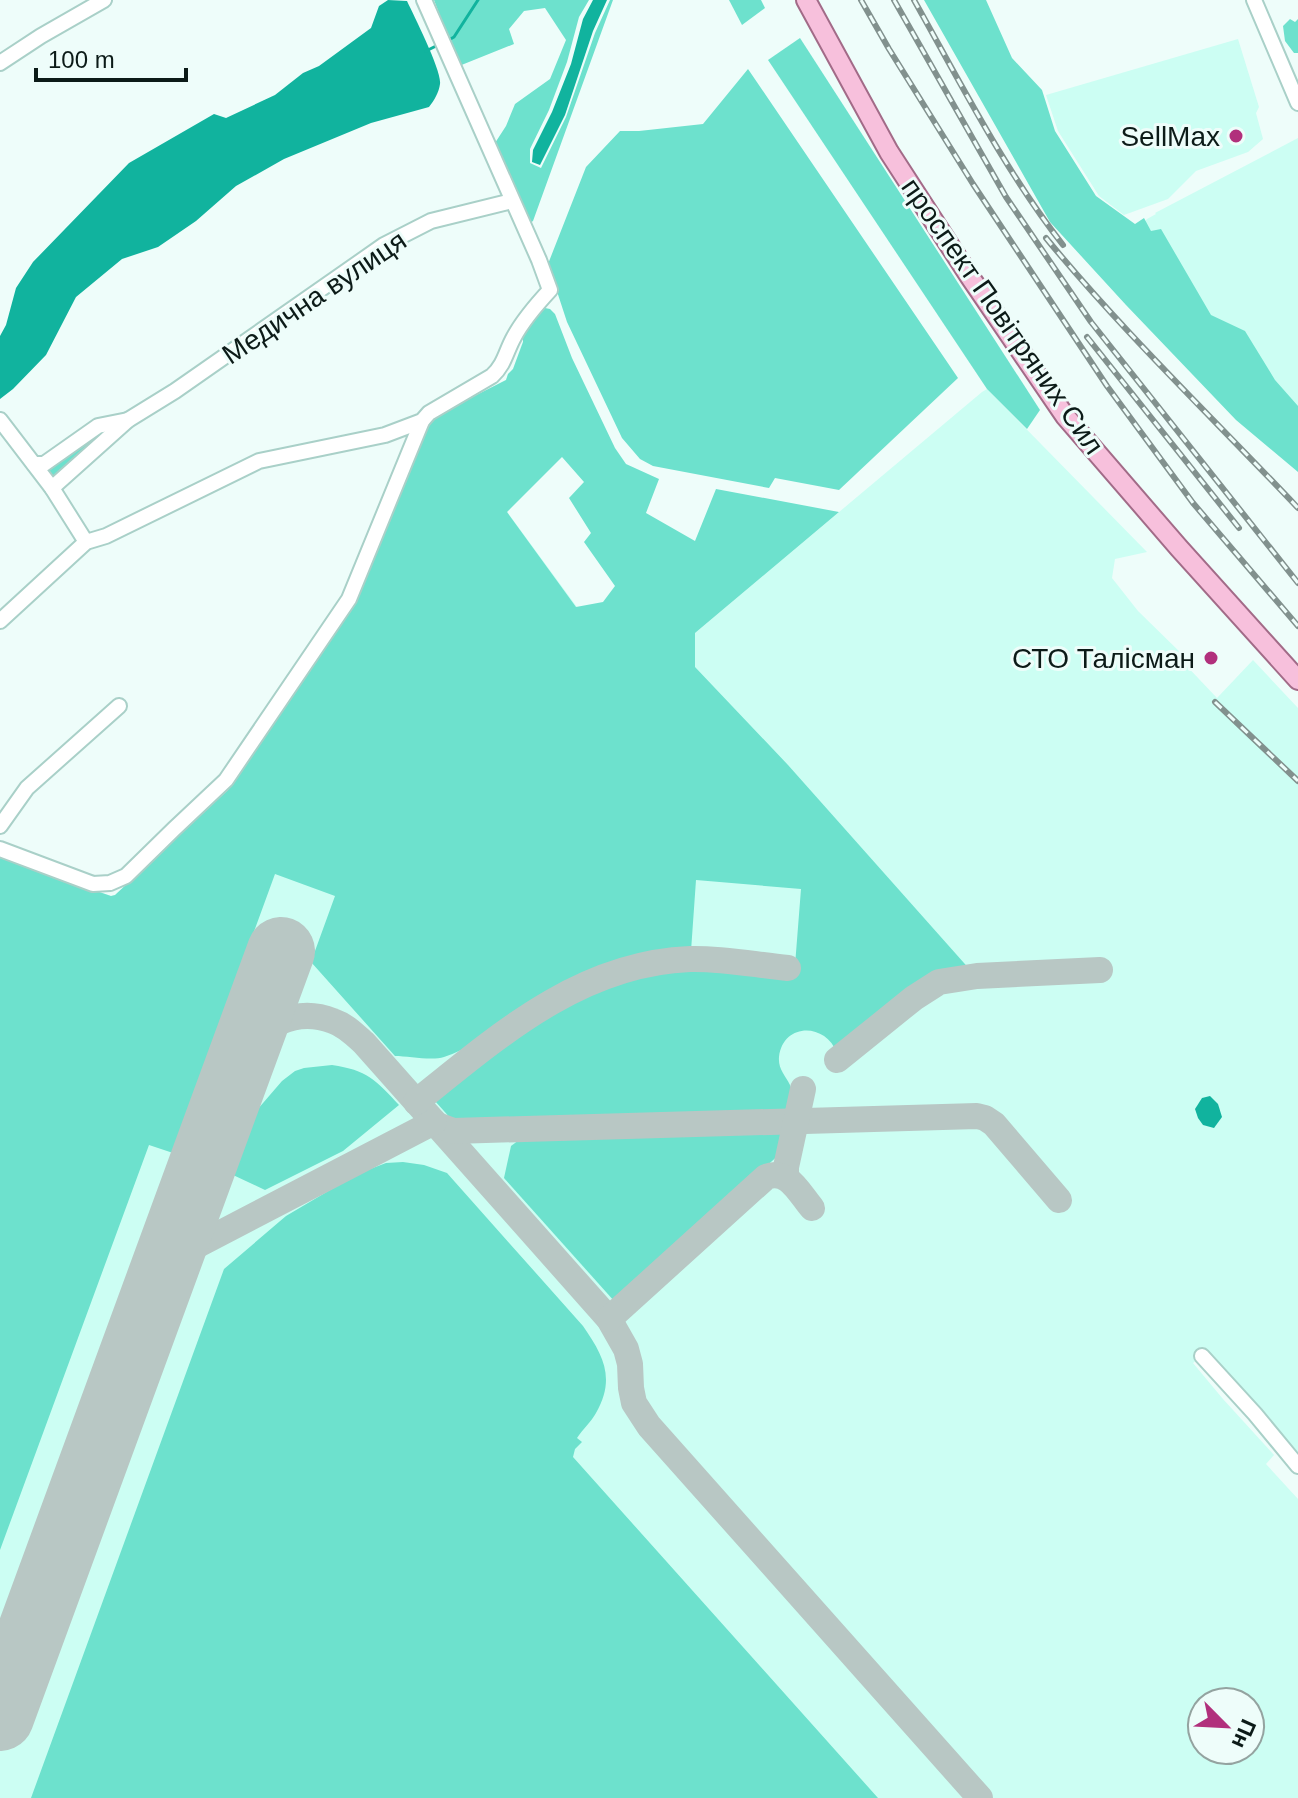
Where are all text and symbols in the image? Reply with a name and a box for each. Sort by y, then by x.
scale bar [36,32,186,82]
text: 100 m [48,46,115,73]
place label: SellMax [1120,121,1220,152]
marker: SellMax [1227,127,1245,145]
street label: проспект Повітряних Сил [895,173,1110,460]
street label: Медична вулиця [217,225,412,370]
place label: СТО Талісман [1012,643,1195,674]
marker: СТО Талісман [1202,649,1220,667]
north arrow [1186,1686,1266,1766]
text: Пн [1226,1716,1261,1752]

